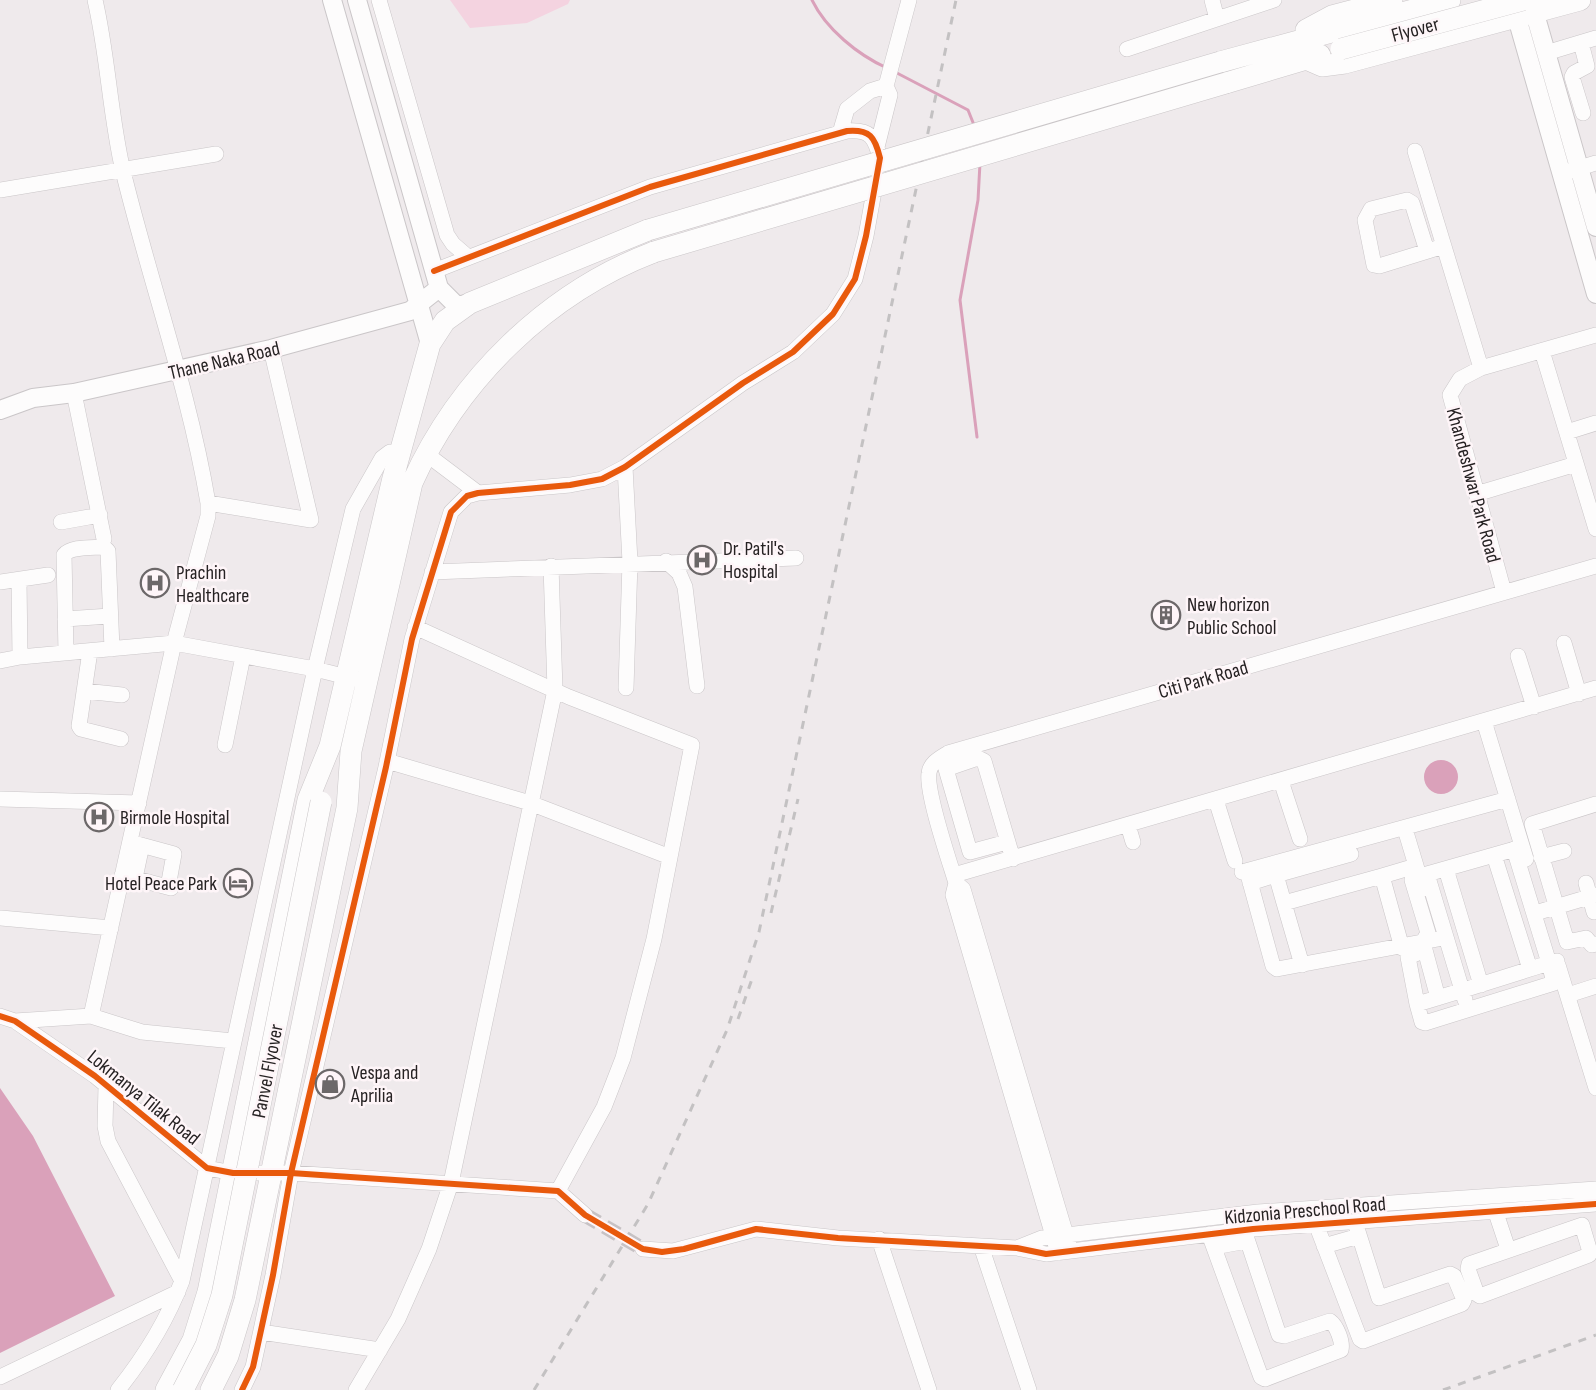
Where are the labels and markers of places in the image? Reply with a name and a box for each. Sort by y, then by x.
place label: Dr. Patil's Hospital [723,537,784,584]
hospital icon: Dr. Patil's Hospital [686,544,718,576]
place label: Prachin Healthcare [176,561,249,608]
hospital icon: Prachin Healthcare [139,567,171,599]
place label: New horizon Public School [1187,593,1277,640]
building icon: New horizon Public School [1150,599,1182,631]
hospital icon: Birmole Hospital [83,801,115,833]
place label: Birmole Hospital [120,806,230,830]
hotel icon: Hotel Peace Park [222,867,254,899]
place label: Hotel Peace Park [105,872,217,896]
place label: Vespa and Aprilia [350,1061,418,1108]
shop icon: Vespa and Aprilia [314,1068,346,1100]

